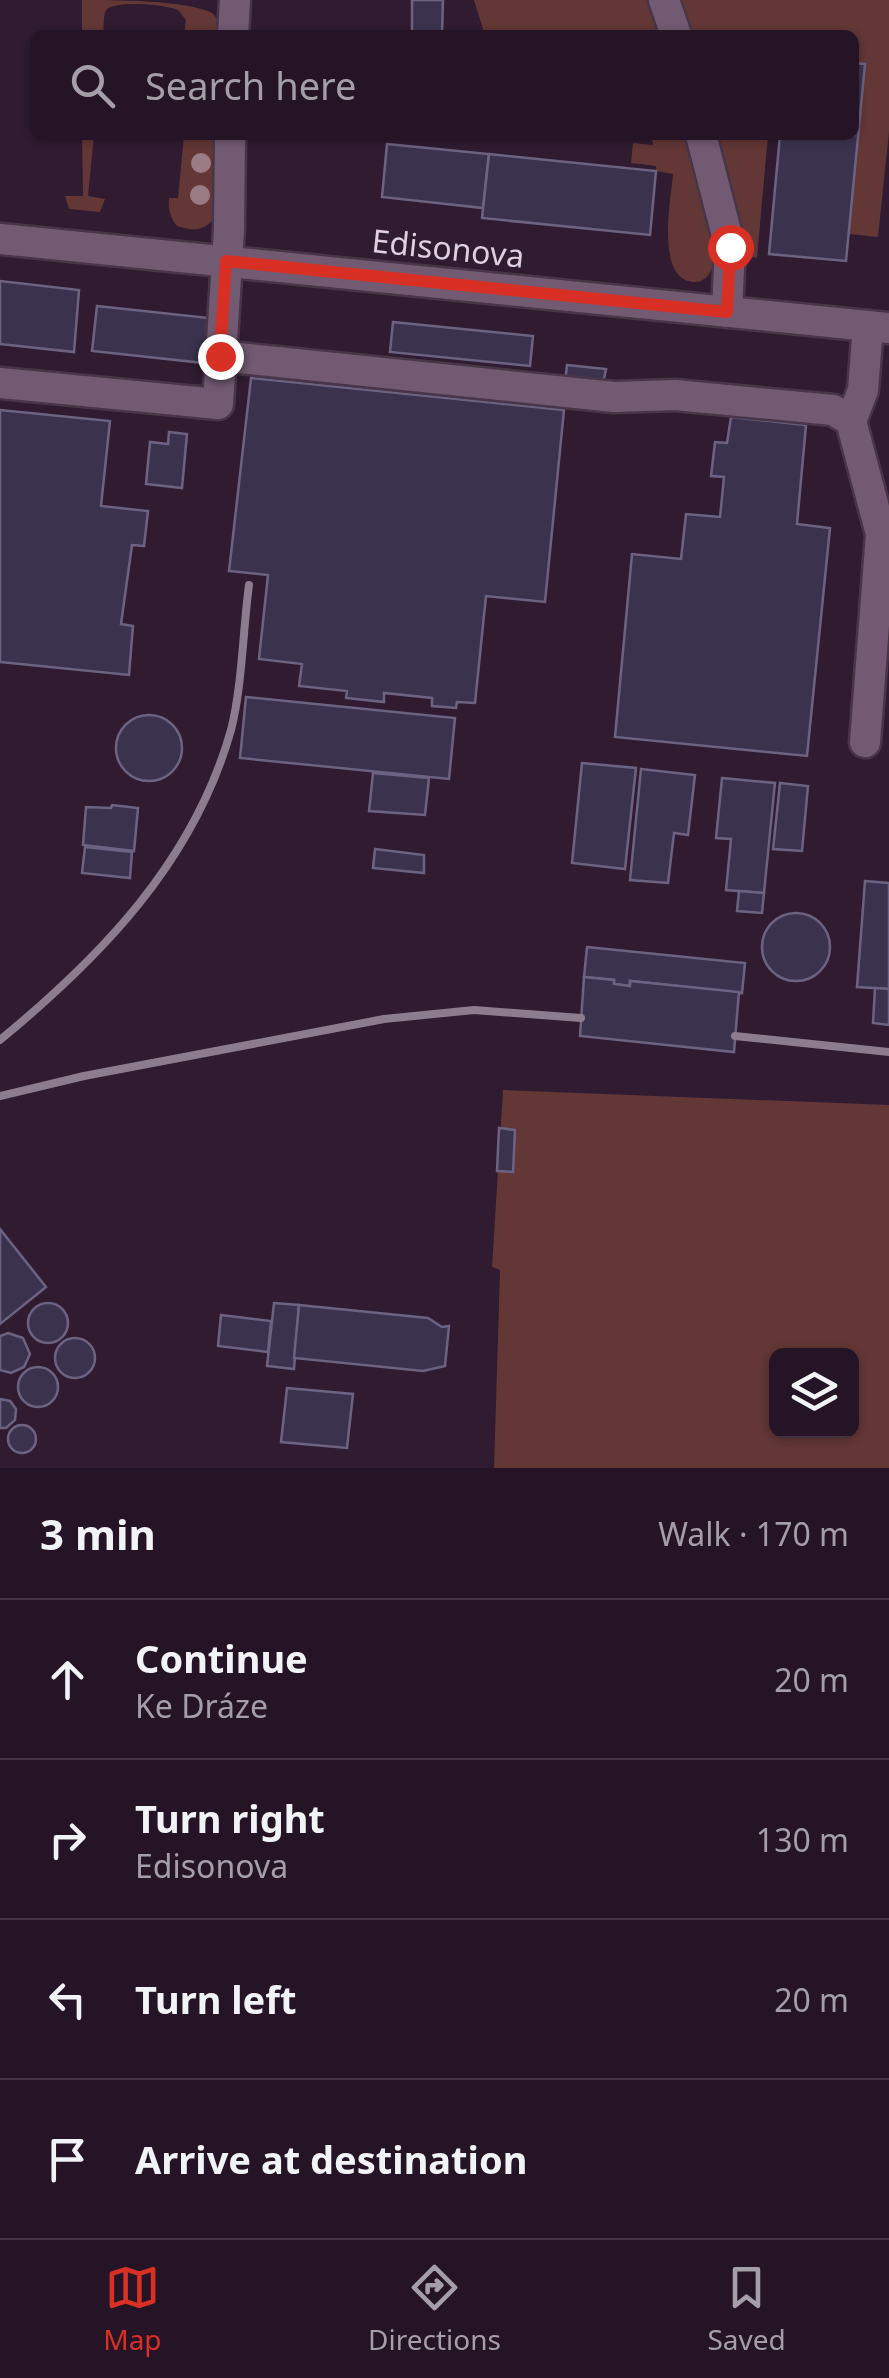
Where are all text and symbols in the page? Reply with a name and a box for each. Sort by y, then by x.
search box [30,30,859,140]
icon: search [65,58,120,113]
text: Search here [145,59,356,111]
street label: Edisonova [370,218,527,277]
route start [708,225,754,271]
route end [198,334,244,380]
map controls [769,1348,859,1438]
button: layers [769,1348,859,1438]
text: 3 min [40,1505,156,1562]
text: Walk · 170 m [658,1512,849,1555]
text: Continue [135,1632,308,1684]
icon: ahead [40,1652,95,1707]
text: 20 m [774,1658,849,1701]
text: Ke Dráze [135,1684,268,1727]
text: Turn right [135,1792,325,1844]
icon: right [40,1812,95,1867]
text: 130 m [756,1818,849,1861]
text: Edisonova [135,1844,288,1887]
icon: left [40,1972,95,2027]
text: Turn left [135,1973,297,2025]
text: 20 m [774,1978,849,2021]
icon: arrive [40,2132,95,2187]
text: Arrive at destination [135,2133,527,2185]
tab: Map [103,2260,162,2358]
tab: Directions [368,2260,501,2358]
tab: Saved [707,2260,786,2358]

